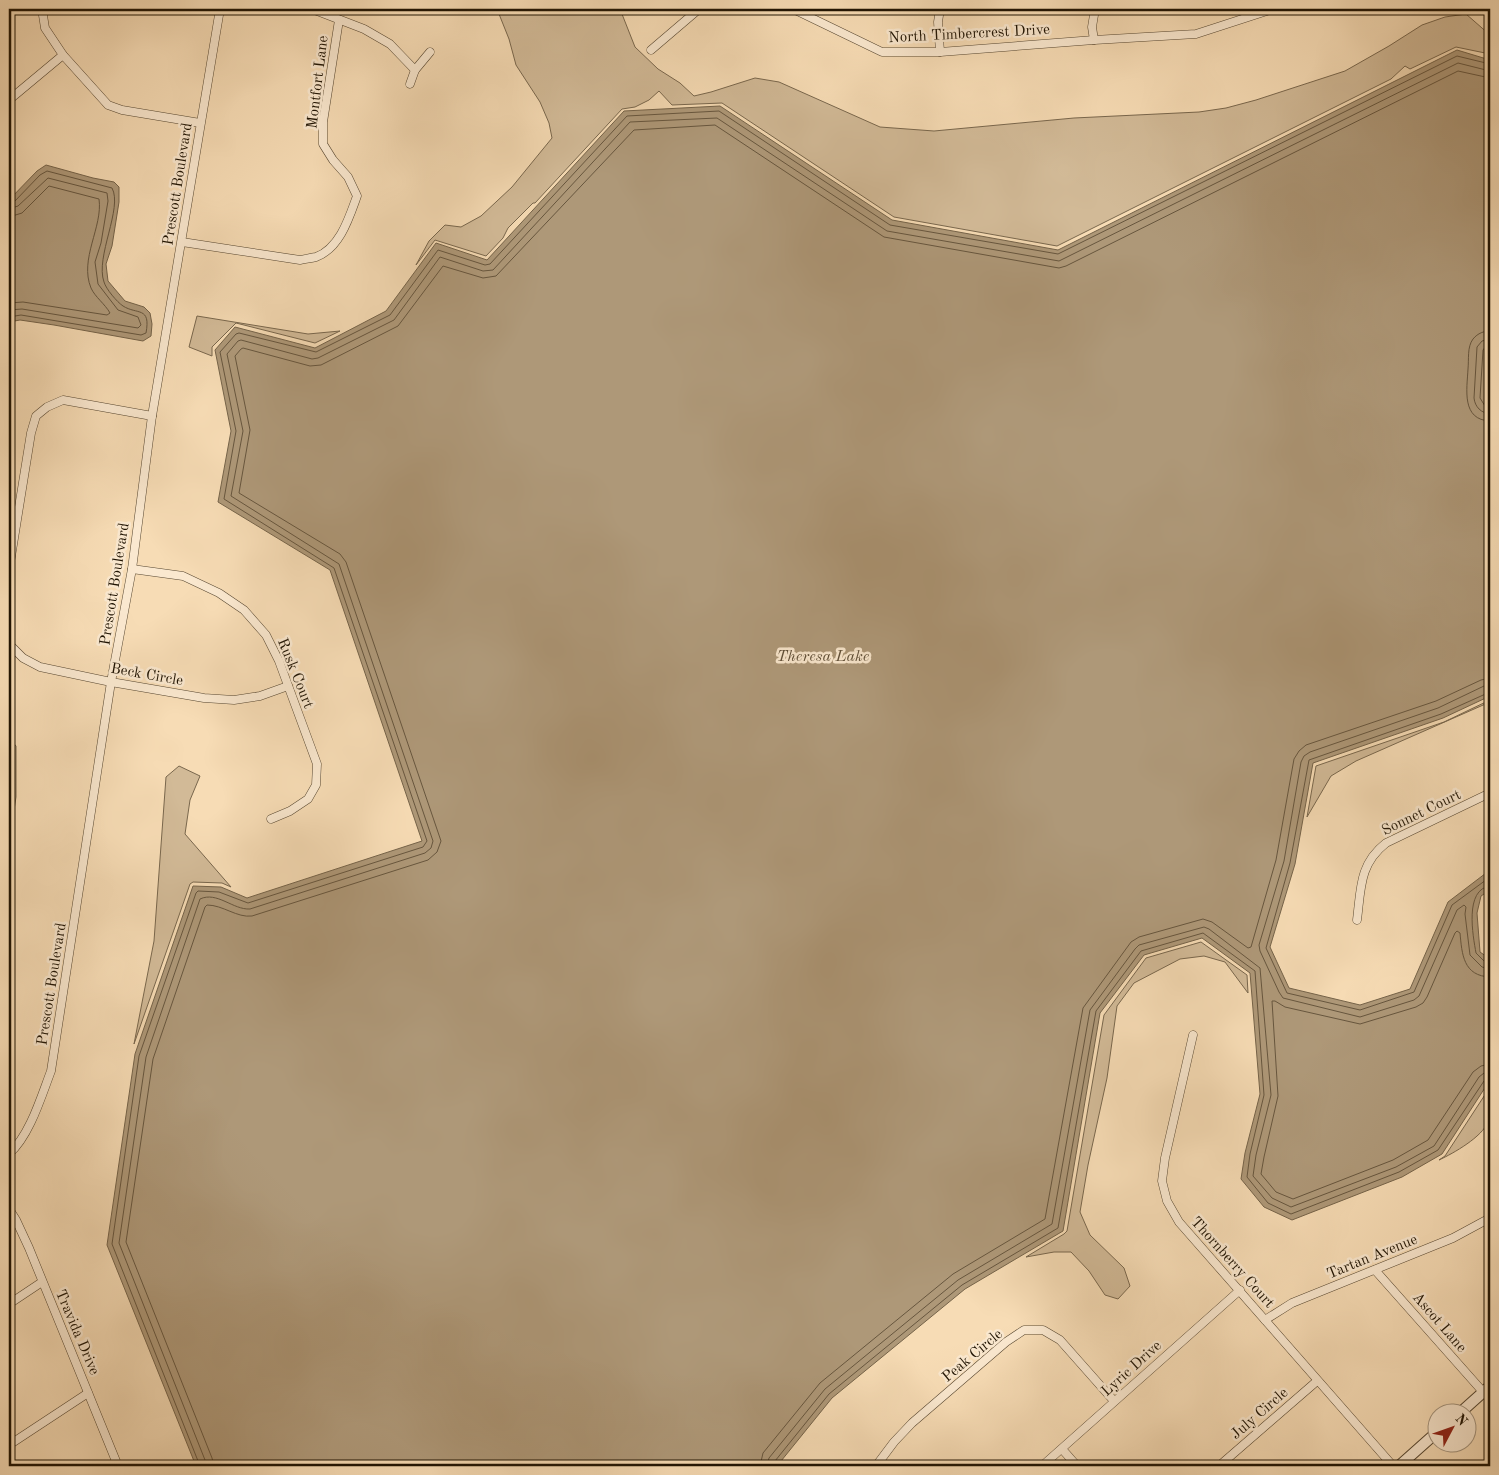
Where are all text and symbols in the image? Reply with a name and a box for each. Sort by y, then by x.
street label: North Timbercrest Drive [888,23,1050,46]
street label: Montfort Lane [305,35,332,130]
street label: Prescott Boulevard [161,122,196,247]
street label: Prescott Boulevard [98,522,133,647]
street label: Rusk Court [274,636,315,711]
water label: Theresa Lake [777,649,870,665]
street label: Beck Circle [109,662,184,689]
street label: Sonnet Court [1380,788,1464,839]
street label: Prescott Boulevard [35,922,70,1047]
street label: Thornberry Court [1187,1215,1276,1311]
street label: Tartan Avenue [1325,1232,1420,1282]
street label: Travida Drive [52,1288,101,1378]
street label: Ascot Lane [1409,1290,1469,1356]
street label: Peak Circle [940,1327,1006,1386]
street label: Lyric Drive [1099,1338,1165,1400]
street label: July Circle [1229,1385,1291,1443]
north arrow [1426,1402,1476,1452]
text: N [1452,1411,1470,1429]

